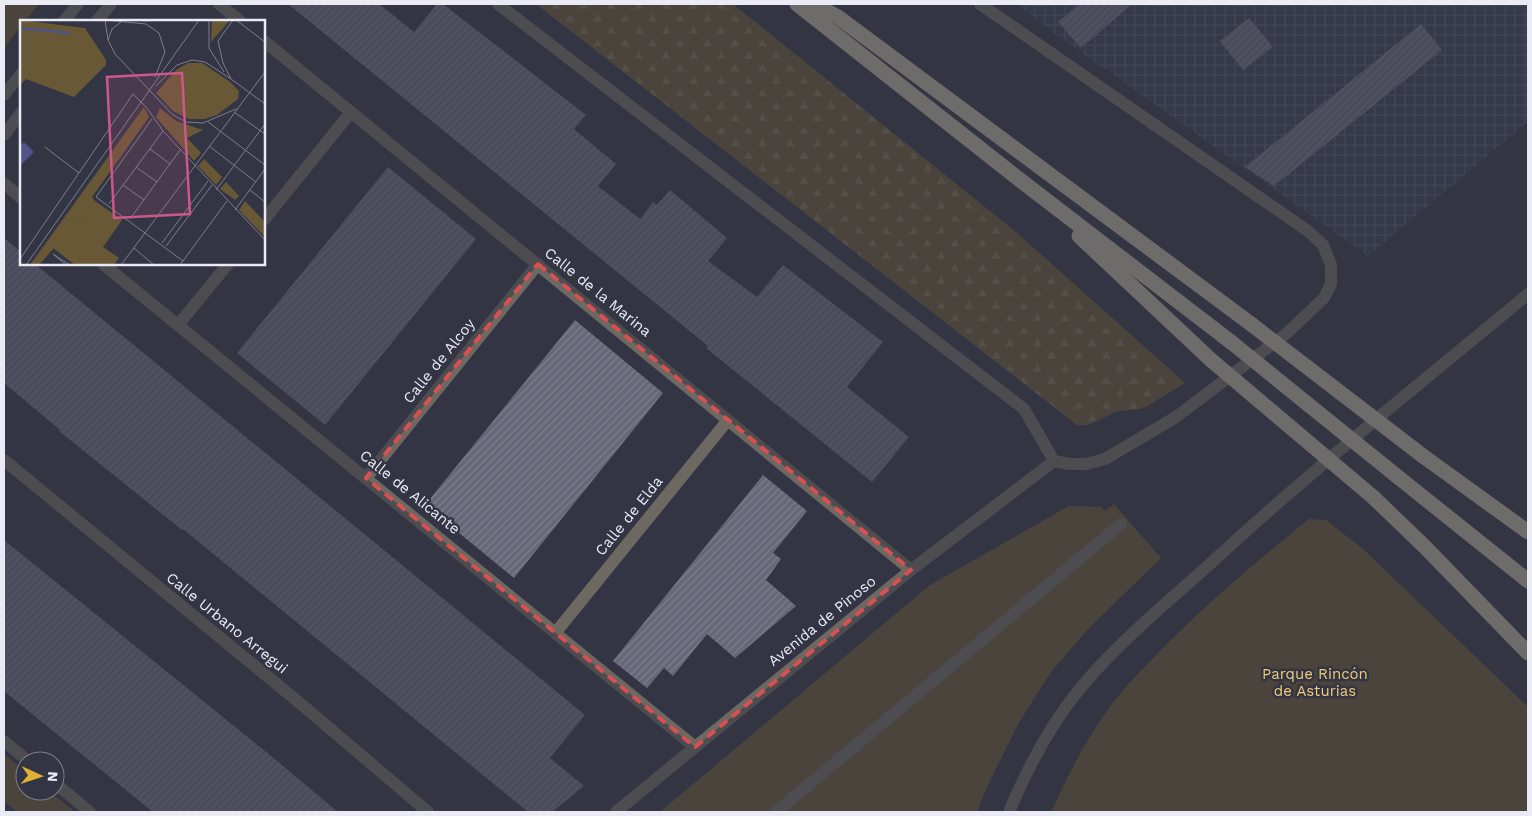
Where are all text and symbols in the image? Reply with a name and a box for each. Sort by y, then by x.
inset map [20,20,265,265]
street label: Calle de la Marina [541,244,655,341]
street label: Calle de Alcoy [399,315,479,407]
street label: Calle de Alicante [356,446,464,538]
street label: Calle de Elda [591,472,667,559]
street label: Calle Urbano Arregui [163,569,291,677]
street label: Avenida de Pinoso [765,572,879,670]
park label: Parque Rincón de Asturias [1262,665,1368,700]
north arrow [15,751,65,801]
text: N [45,771,61,782]

